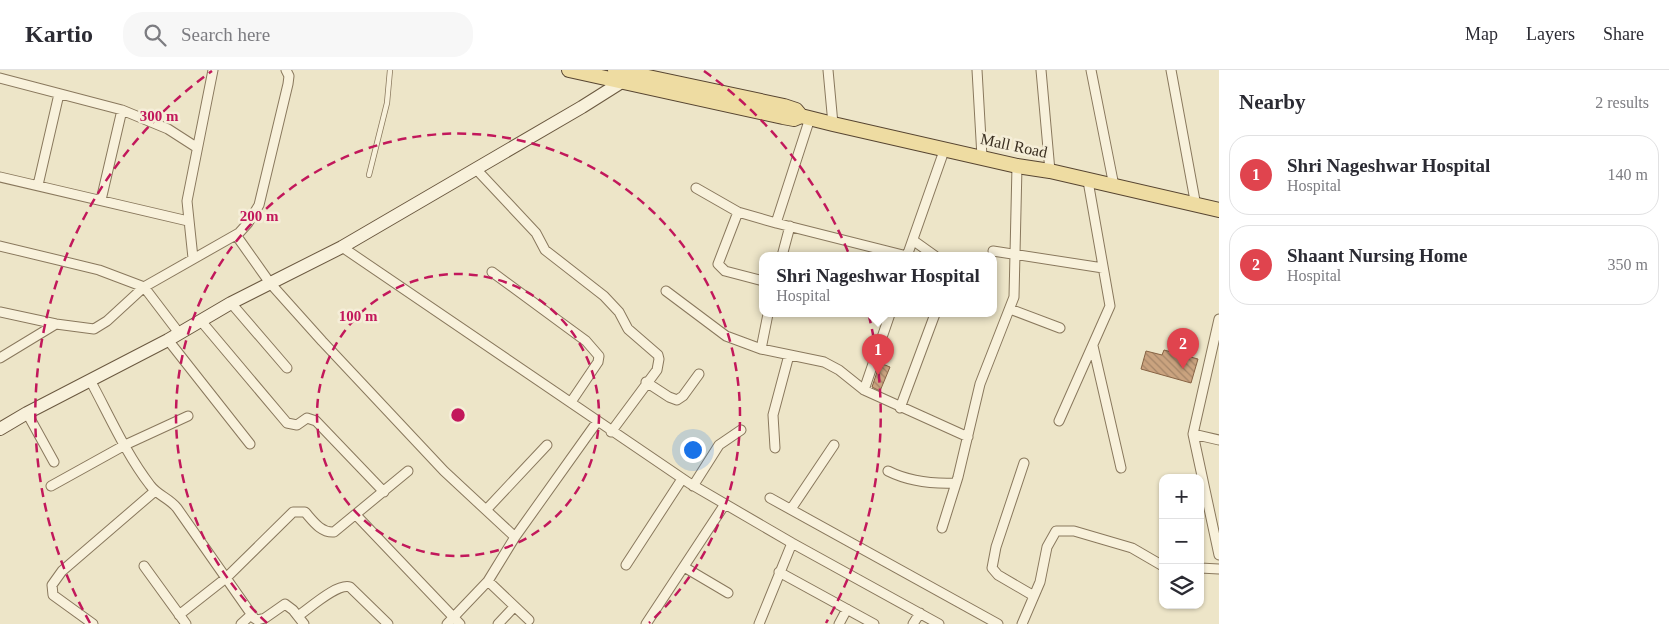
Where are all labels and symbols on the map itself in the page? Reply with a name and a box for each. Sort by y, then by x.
text: 300 m [140,108,179,124]
street label: Mall Road [979,130,1049,161]
text: 200 m [240,208,279,224]
text: 100 m [339,308,378,324]
pin: 2 [1167,328,1199,369]
pin: 1 [862,334,894,375]
centre of rings [449,406,467,424]
your location [680,437,706,463]

